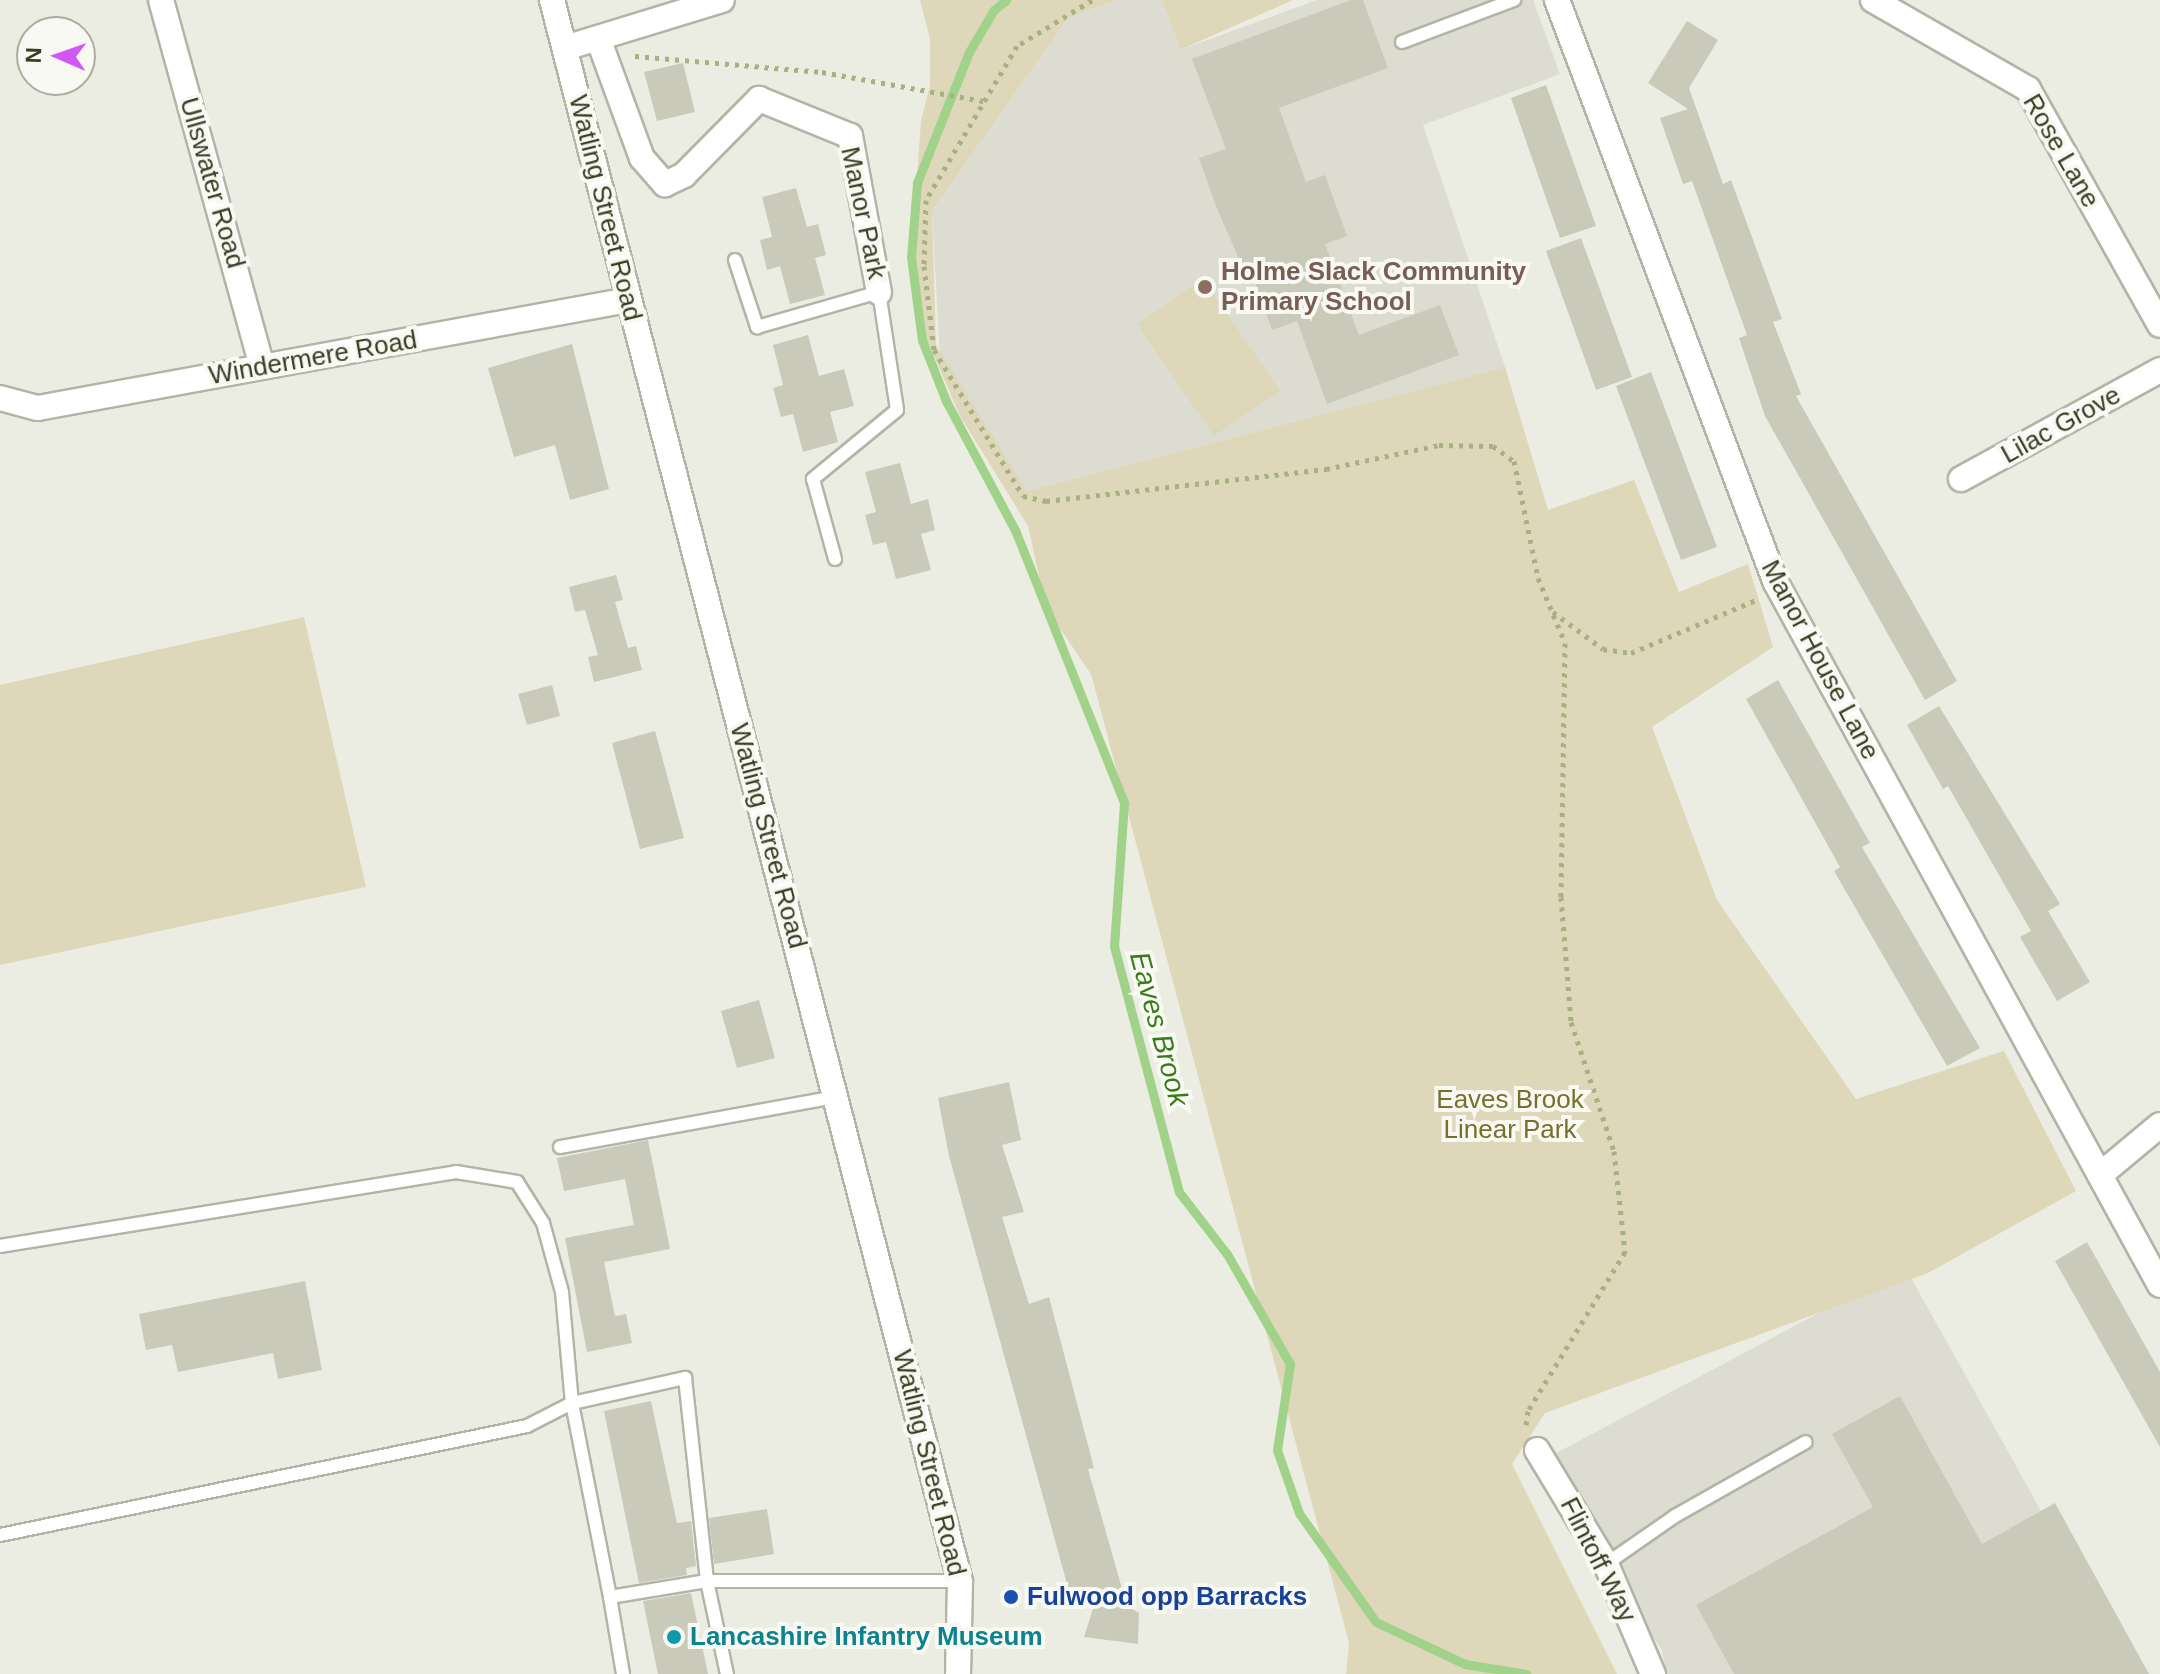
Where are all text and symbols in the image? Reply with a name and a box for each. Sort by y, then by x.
north arrow [16,16,96,96]
text: N [21,47,46,64]
street label: Rose Lane [2016,89,2106,213]
street label: Watling Street Road [562,92,648,324]
street label: Ullswater Road [173,94,251,272]
street label: Manor Park [834,144,892,282]
place label: Holme Slack Community Primary School [1221,256,1526,318]
marker: Holme Slack Community Primary School [1196,278,1214,296]
street label: Windermere Road [206,324,420,392]
street label: Lilac Grove [1996,379,2126,471]
street label: Manor House Lane [1754,555,1886,765]
street label: Watling Street Road [723,720,813,952]
water label: Eaves Brook [1122,948,1196,1110]
park label: Eaves Brook Linear Park [1436,1084,1584,1146]
street label: Watling Street Road [886,1347,972,1579]
street label: Flintoff Way [1553,1492,1643,1628]
place label: Fulwood opp Barracks [1027,1581,1307,1613]
marker: Fulwood opp Barracks [1002,1588,1020,1606]
place label: Lancashire Infantry Museum [690,1621,1043,1653]
marker: Lancashire Infantry Museum [665,1628,683,1646]

